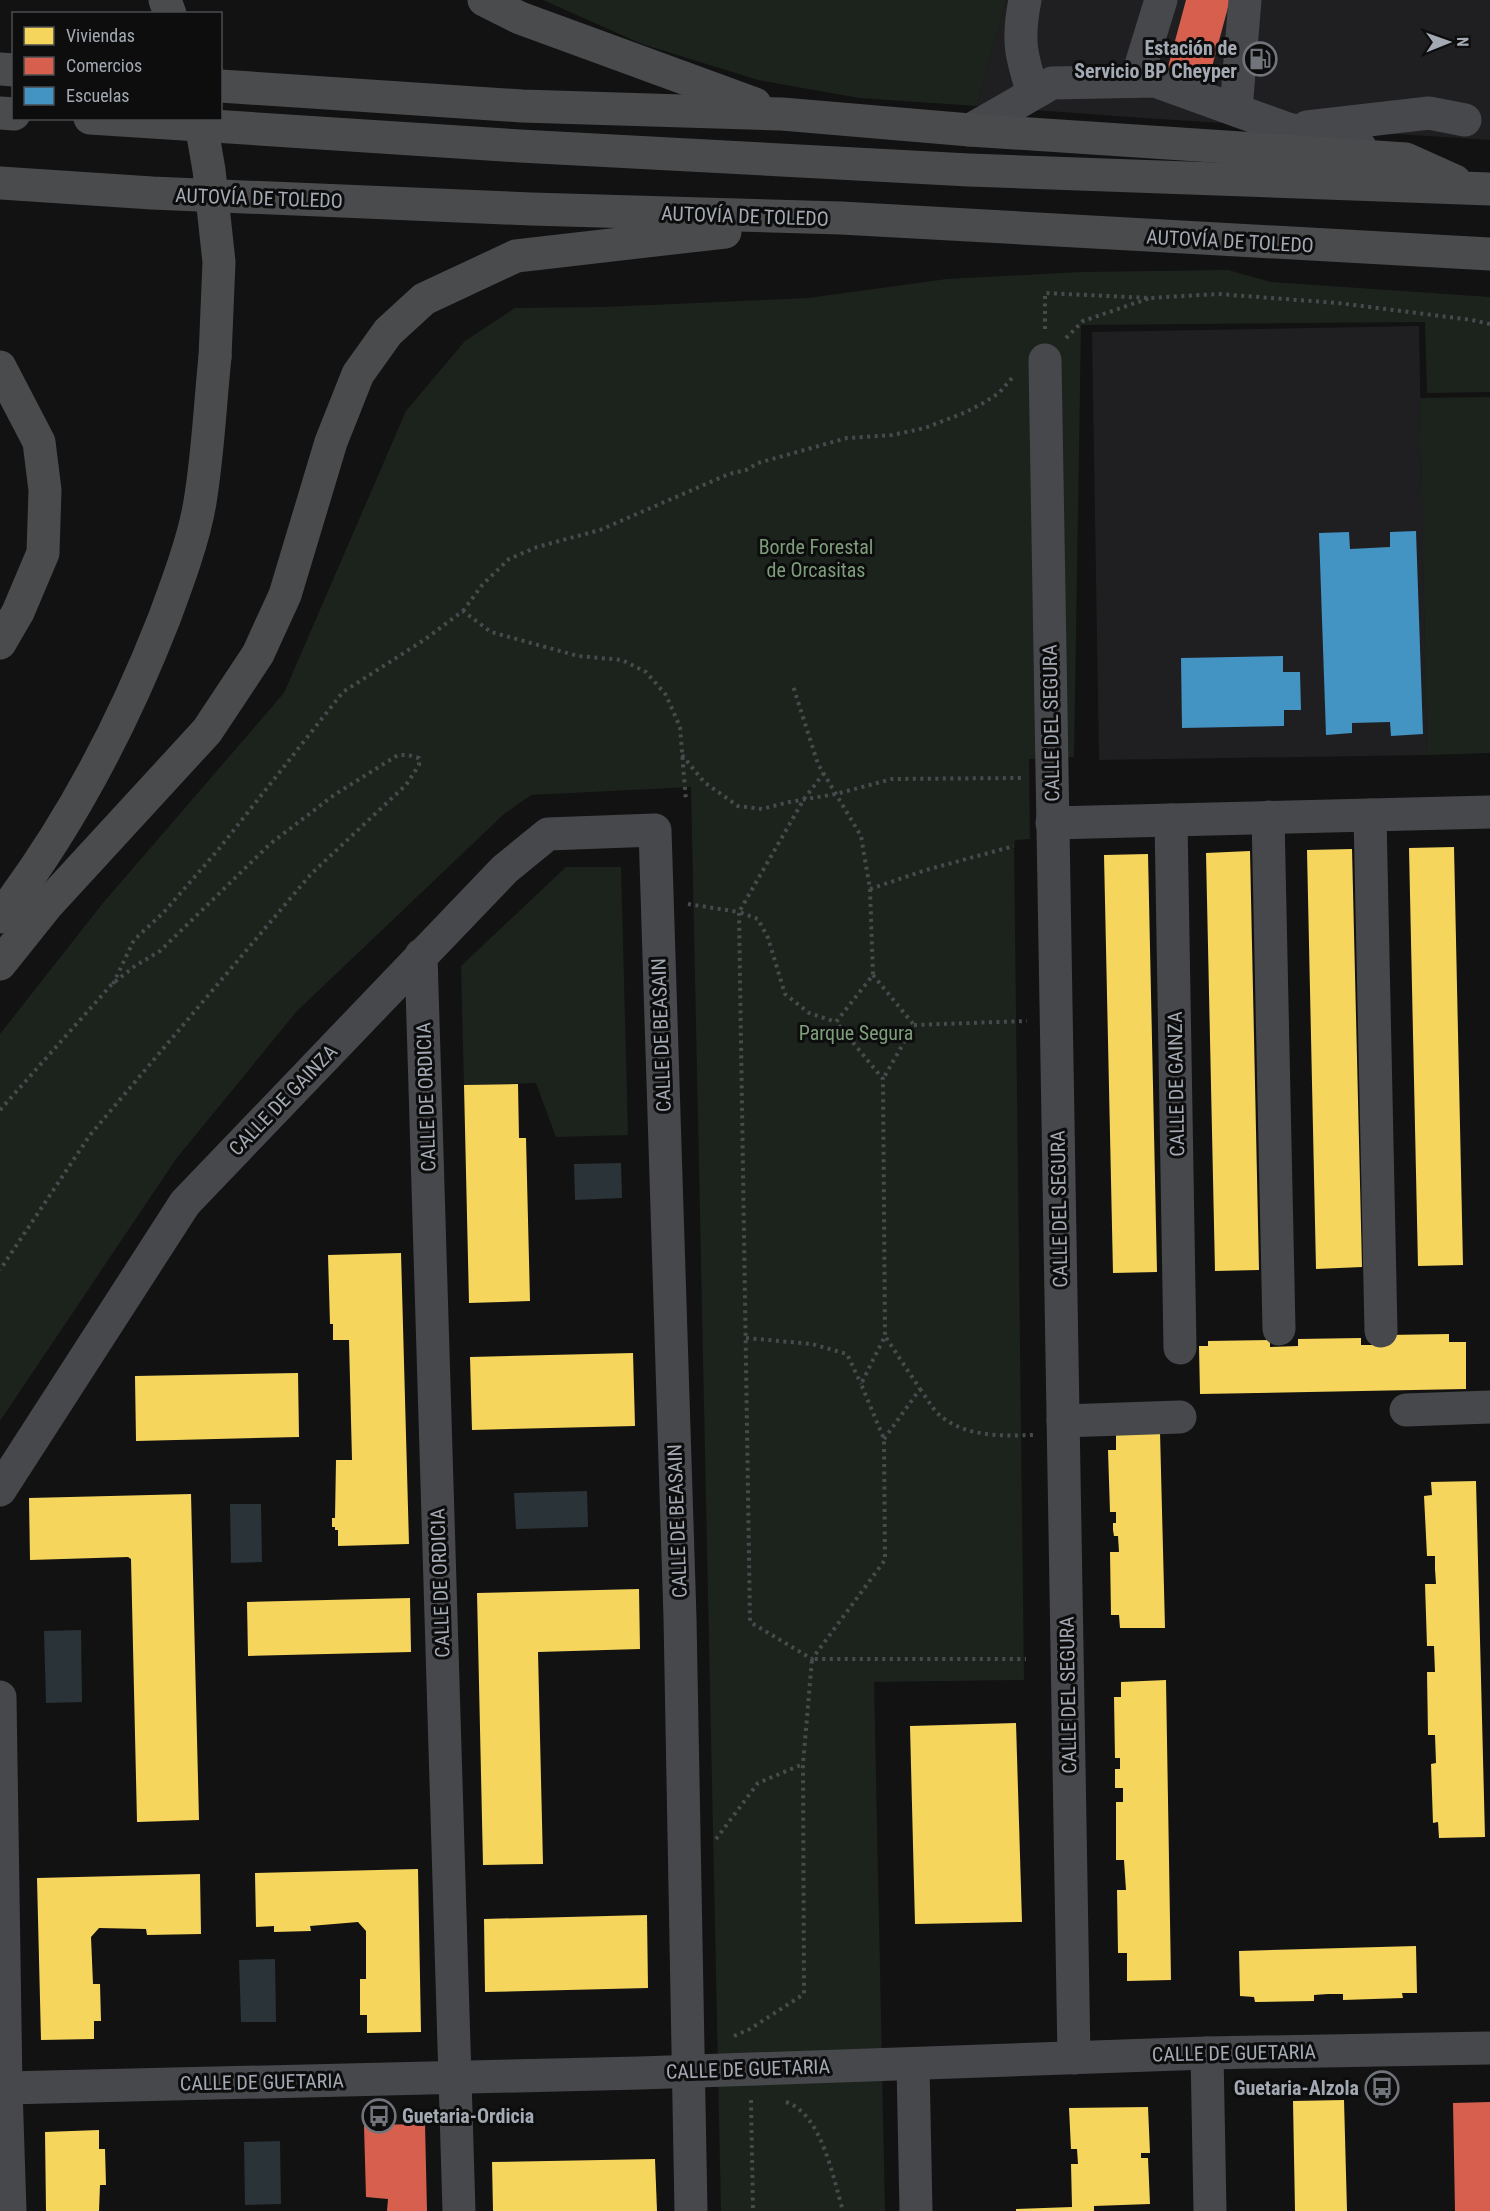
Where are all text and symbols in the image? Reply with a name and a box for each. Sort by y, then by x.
legend [12,12,222,120]
north arrow [1418,12,1478,72]
text: Viviendas [66,25,135,46]
place label: Estación de Servicio BP Cheyper [1074,36,1237,83]
text: N [1453,37,1472,47]
fuel station icon: Estación de Servicio BP Cheyper [1242,41,1278,77]
text: Comercios [66,55,142,76]
text: Escuelas [66,85,130,106]
street label: AUTOVÍA DE TOLEDO [175,183,343,213]
street label: AUTOVÍA DE TOLEDO [661,201,829,231]
street label: AUTOVÍA DE TOLEDO [1146,225,1314,257]
park label: Borde Forestal de Orcasitas [759,535,873,582]
street label: CALLE DEL SEGURA [1038,644,1064,802]
street label: CALLE DE BEASAIN [646,958,676,1112]
street label: CALLE DE GAINZA [1163,1011,1189,1157]
street label: CALLE DE ORDICIA [411,1021,441,1172]
park label: Parque Segura [799,1021,913,1045]
street label: CALLE DE GAINZA [224,1039,342,1161]
street label: CALLE DEL SEGURA [1046,1130,1072,1288]
street label: CALLE DE BEASAIN [662,1444,692,1598]
street label: CALLE DE ORDICIA [425,1507,455,1658]
street label: CALLE DEL SEGURA [1055,1616,1081,1774]
street label: CALLE DE GUETARIA [1152,2040,1317,2066]
street label: CALLE DE GUETARIA [666,2054,831,2084]
street label: CALLE DE GUETARIA [180,2069,345,2095]
bus stop icon: Guetaria-Alzola [1364,2070,1400,2106]
place label: Guetaria-Alzola [1234,2076,1359,2100]
bus stop icon: Guetaria-Ordicia [361,2098,397,2134]
place label: Guetaria-Ordicia [402,2104,534,2128]

